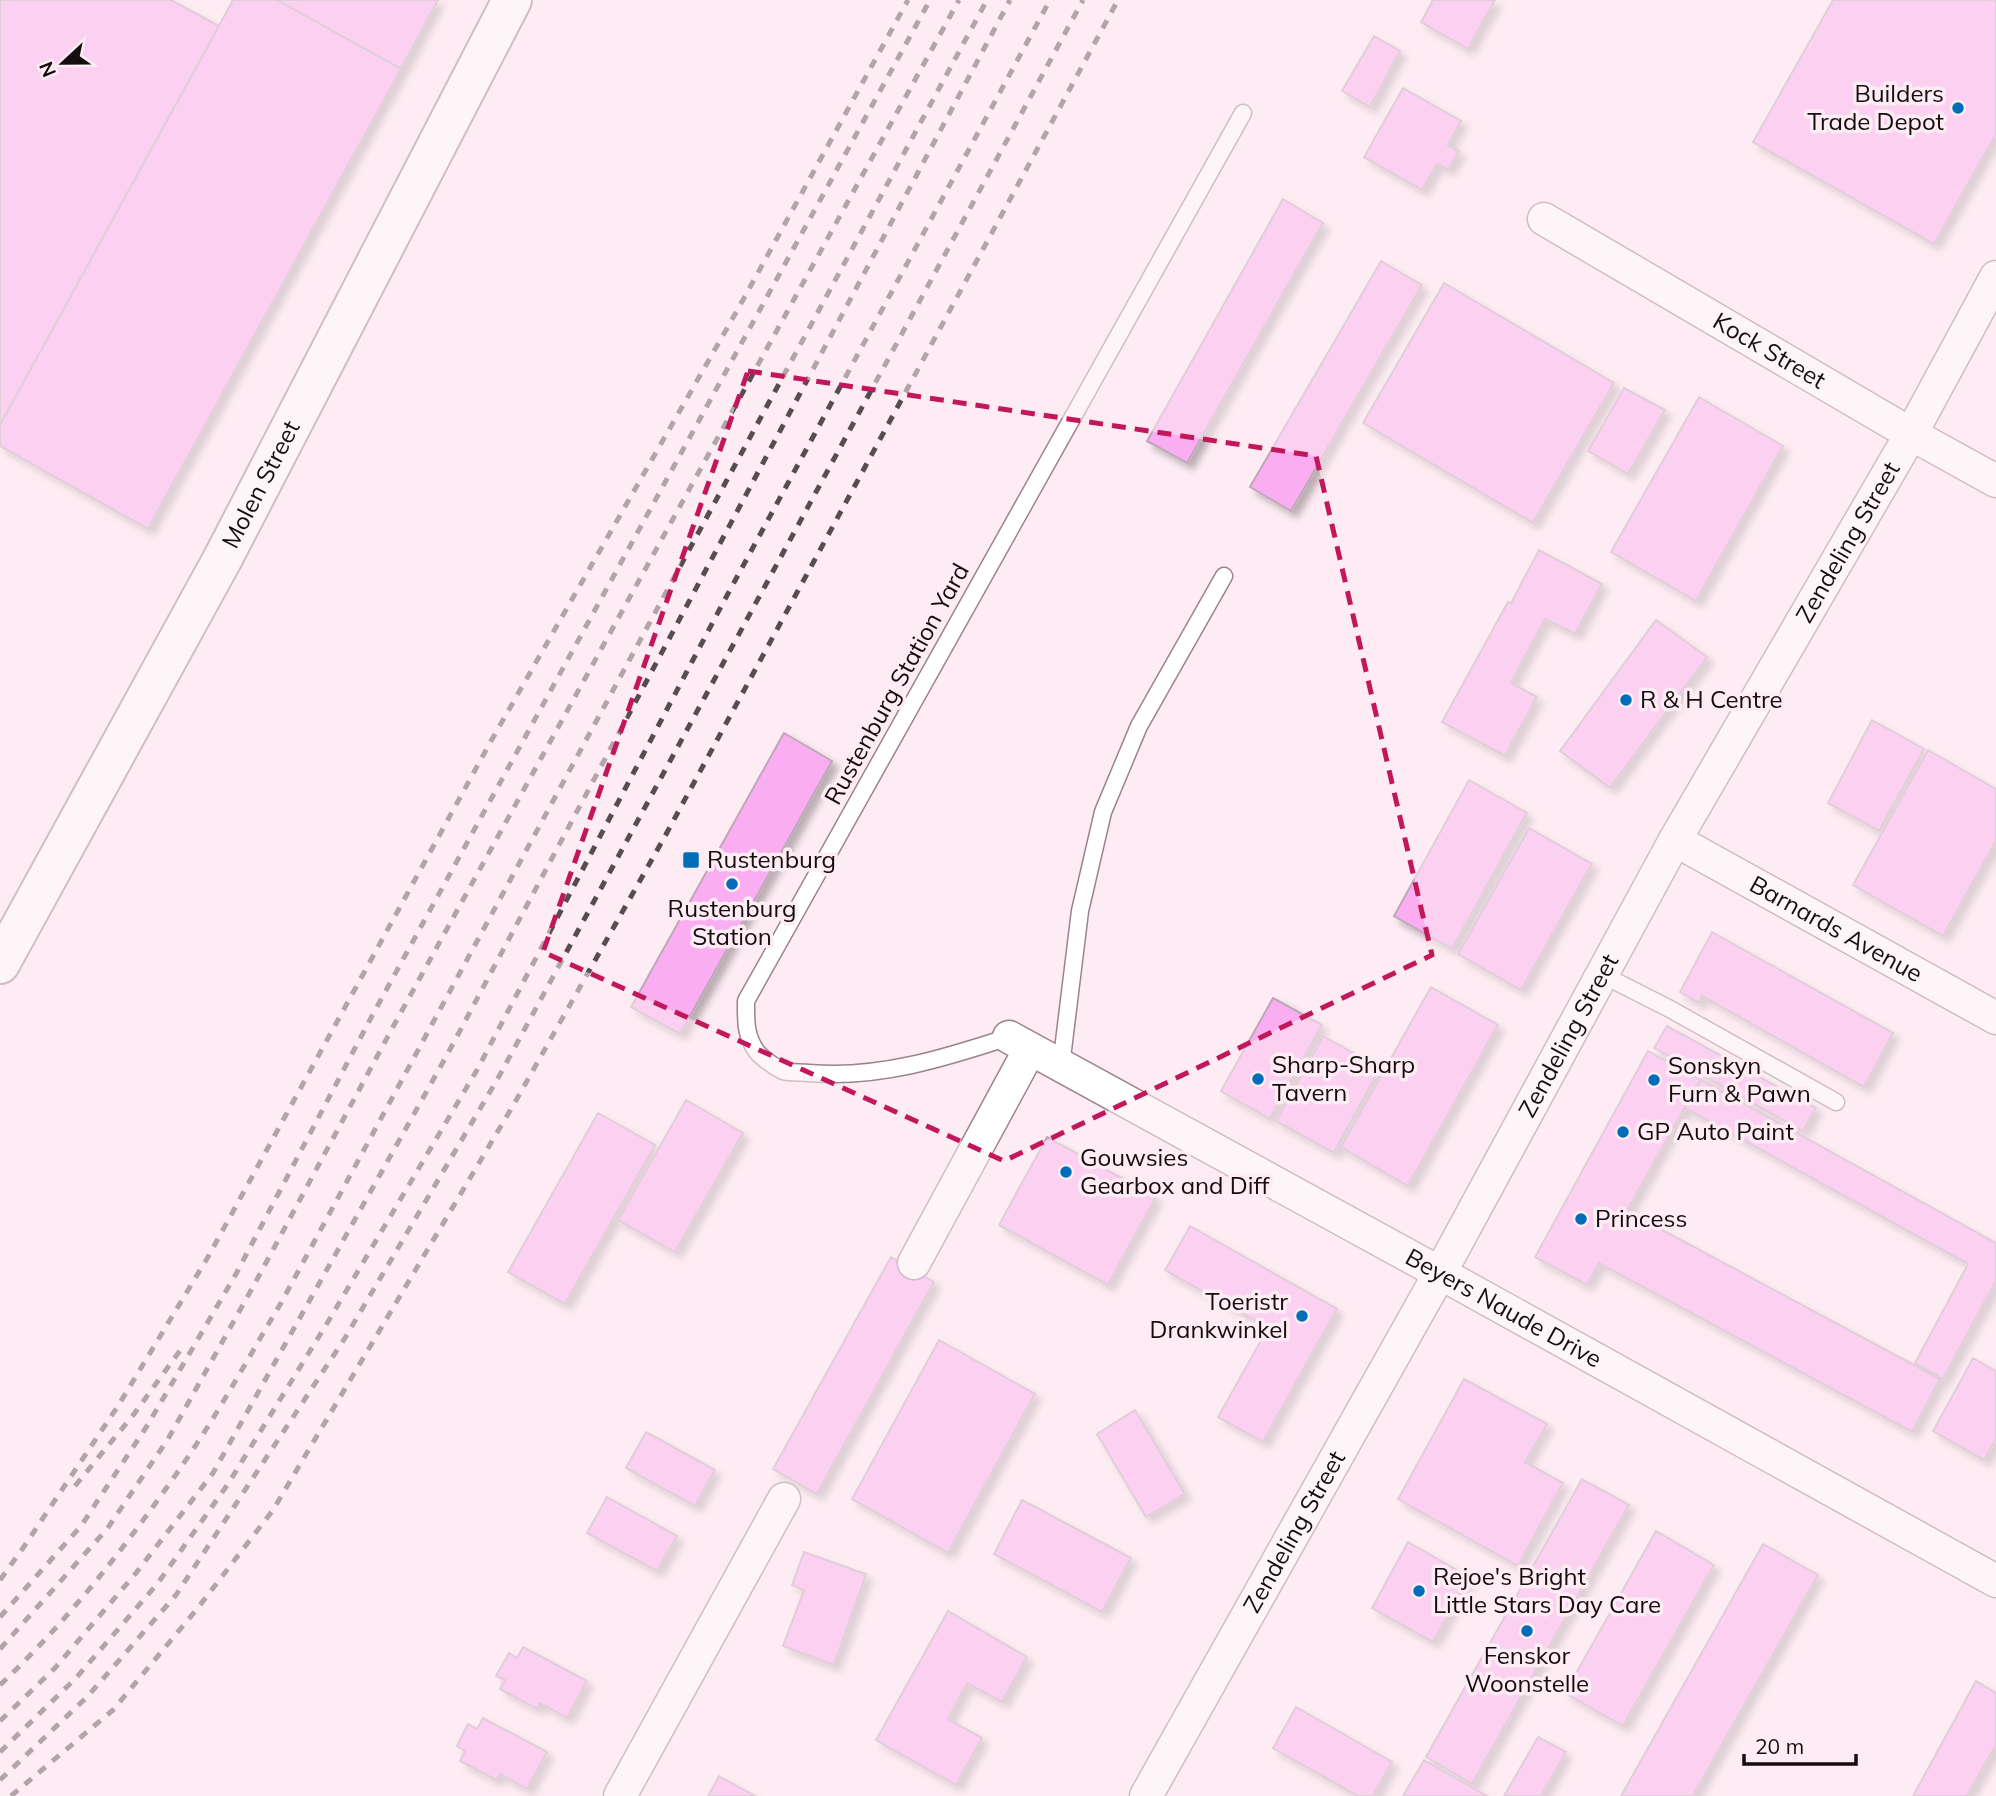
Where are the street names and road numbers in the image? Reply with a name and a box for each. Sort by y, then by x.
street label: Kock Street [1708,305,1831,395]
street label: Molen Street [215,415,306,553]
street label: Zendeling Street [1789,456,1906,628]
street label: Rustenburg Station Yard [817,558,975,809]
street label: Barnards Avenue [1745,869,1928,988]
street label: Zendeling Street [1512,948,1624,1122]
street label: Beyers Naude Drive [1401,1241,1607,1374]
street label: Zendeling Street [1236,1445,1351,1618]

